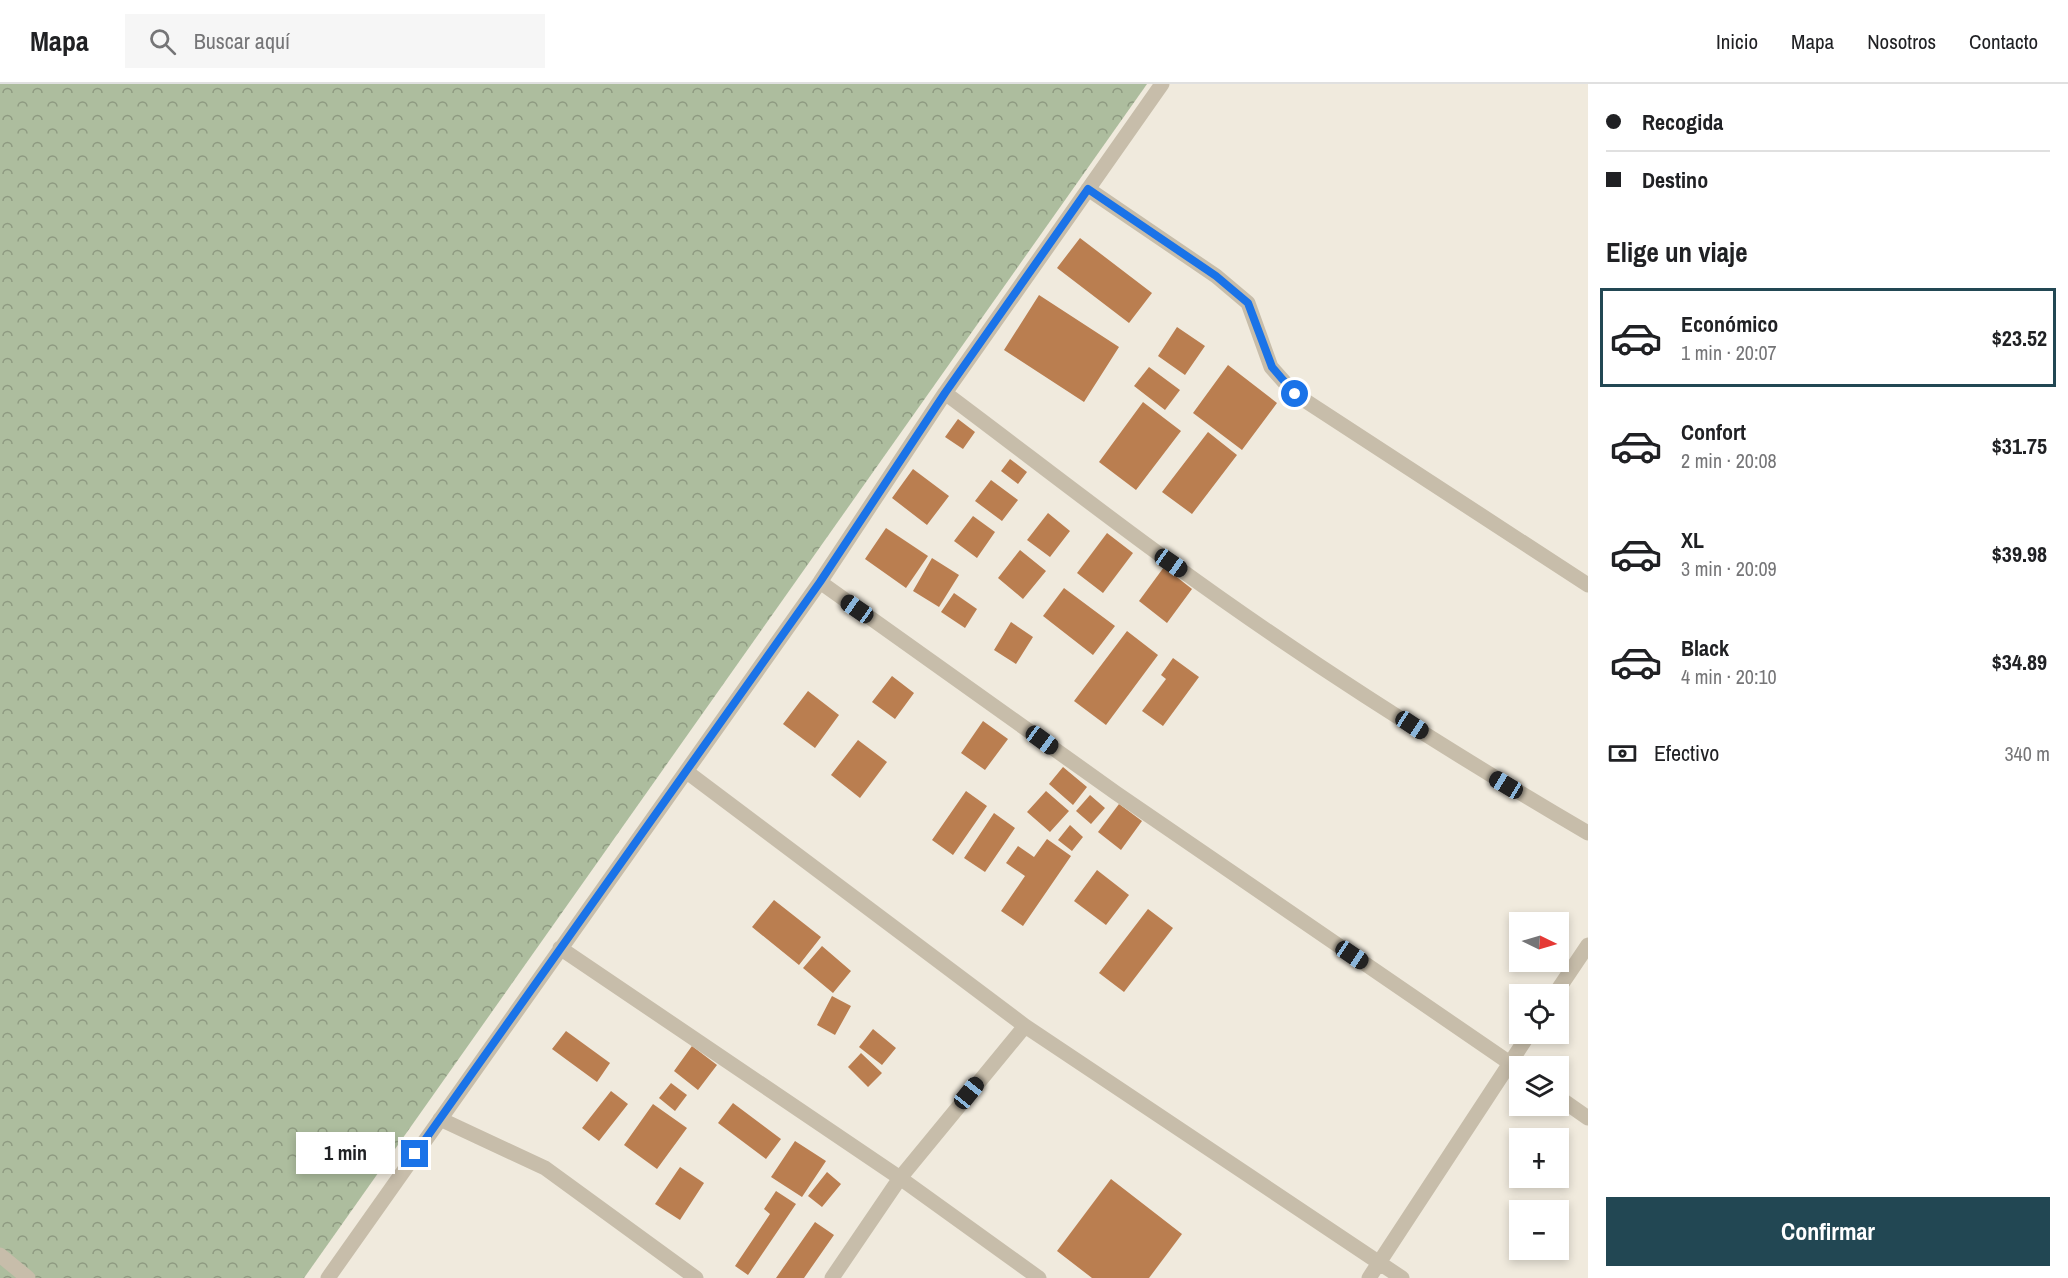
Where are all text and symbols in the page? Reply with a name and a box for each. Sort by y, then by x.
search box [125,14,545,68]
text: Mapa [30,22,89,60]
icon: search [146,25,179,58]
text: Buscar aquí [194,26,290,56]
text: Inicio [1716,27,1758,56]
text: Mapa [1791,27,1834,56]
text: Nosotros [1867,27,1936,56]
text: Contacto [1969,27,2038,56]
text: Recogida [1642,107,1723,137]
text: Destino [1642,165,1708,195]
text: Elige un viaje [1606,234,1748,270]
text: Económico [1681,309,1778,339]
icon: car [1609,311,1663,365]
text: $23.52 [1992,323,2047,353]
text: 1 min · 20:07 [1681,339,1777,366]
route start [1281,380,1308,407]
text: Confort [1681,417,1746,447]
icon: car [1609,419,1663,473]
text: $31.75 [1992,431,2047,461]
text: 2 min · 20:08 [1681,447,1777,474]
text: XL [1681,525,1704,555]
icon: car [1609,527,1663,581]
text: $39.98 [1992,539,2047,569]
car [1151,545,1191,581]
text: 3 min · 20:09 [1681,555,1777,582]
car [837,591,877,627]
text: Black [1681,633,1729,663]
icon: car [1609,635,1663,689]
text: $34.89 [1992,647,2047,677]
text: 4 min · 20:10 [1681,663,1777,690]
car [1392,708,1432,742]
car [1022,722,1062,758]
icon: cash [1606,737,1639,770]
text: Efectivo [1654,738,1719,768]
text: 340 m [2004,740,2050,767]
car [1486,768,1526,802]
north arrow [1509,912,1569,972]
map controls [1509,912,1569,1260]
car [1332,937,1372,973]
button: locate [1509,984,1569,1044]
button: layers [1509,1056,1569,1116]
car [951,1073,987,1113]
button: + [1509,1128,1569,1188]
callout: 1 min [295,1133,394,1175]
text: 1 min [324,1139,367,1166]
route end [401,1140,428,1167]
button: Confirmar [1606,1197,2050,1266]
button: − [1509,1200,1569,1260]

